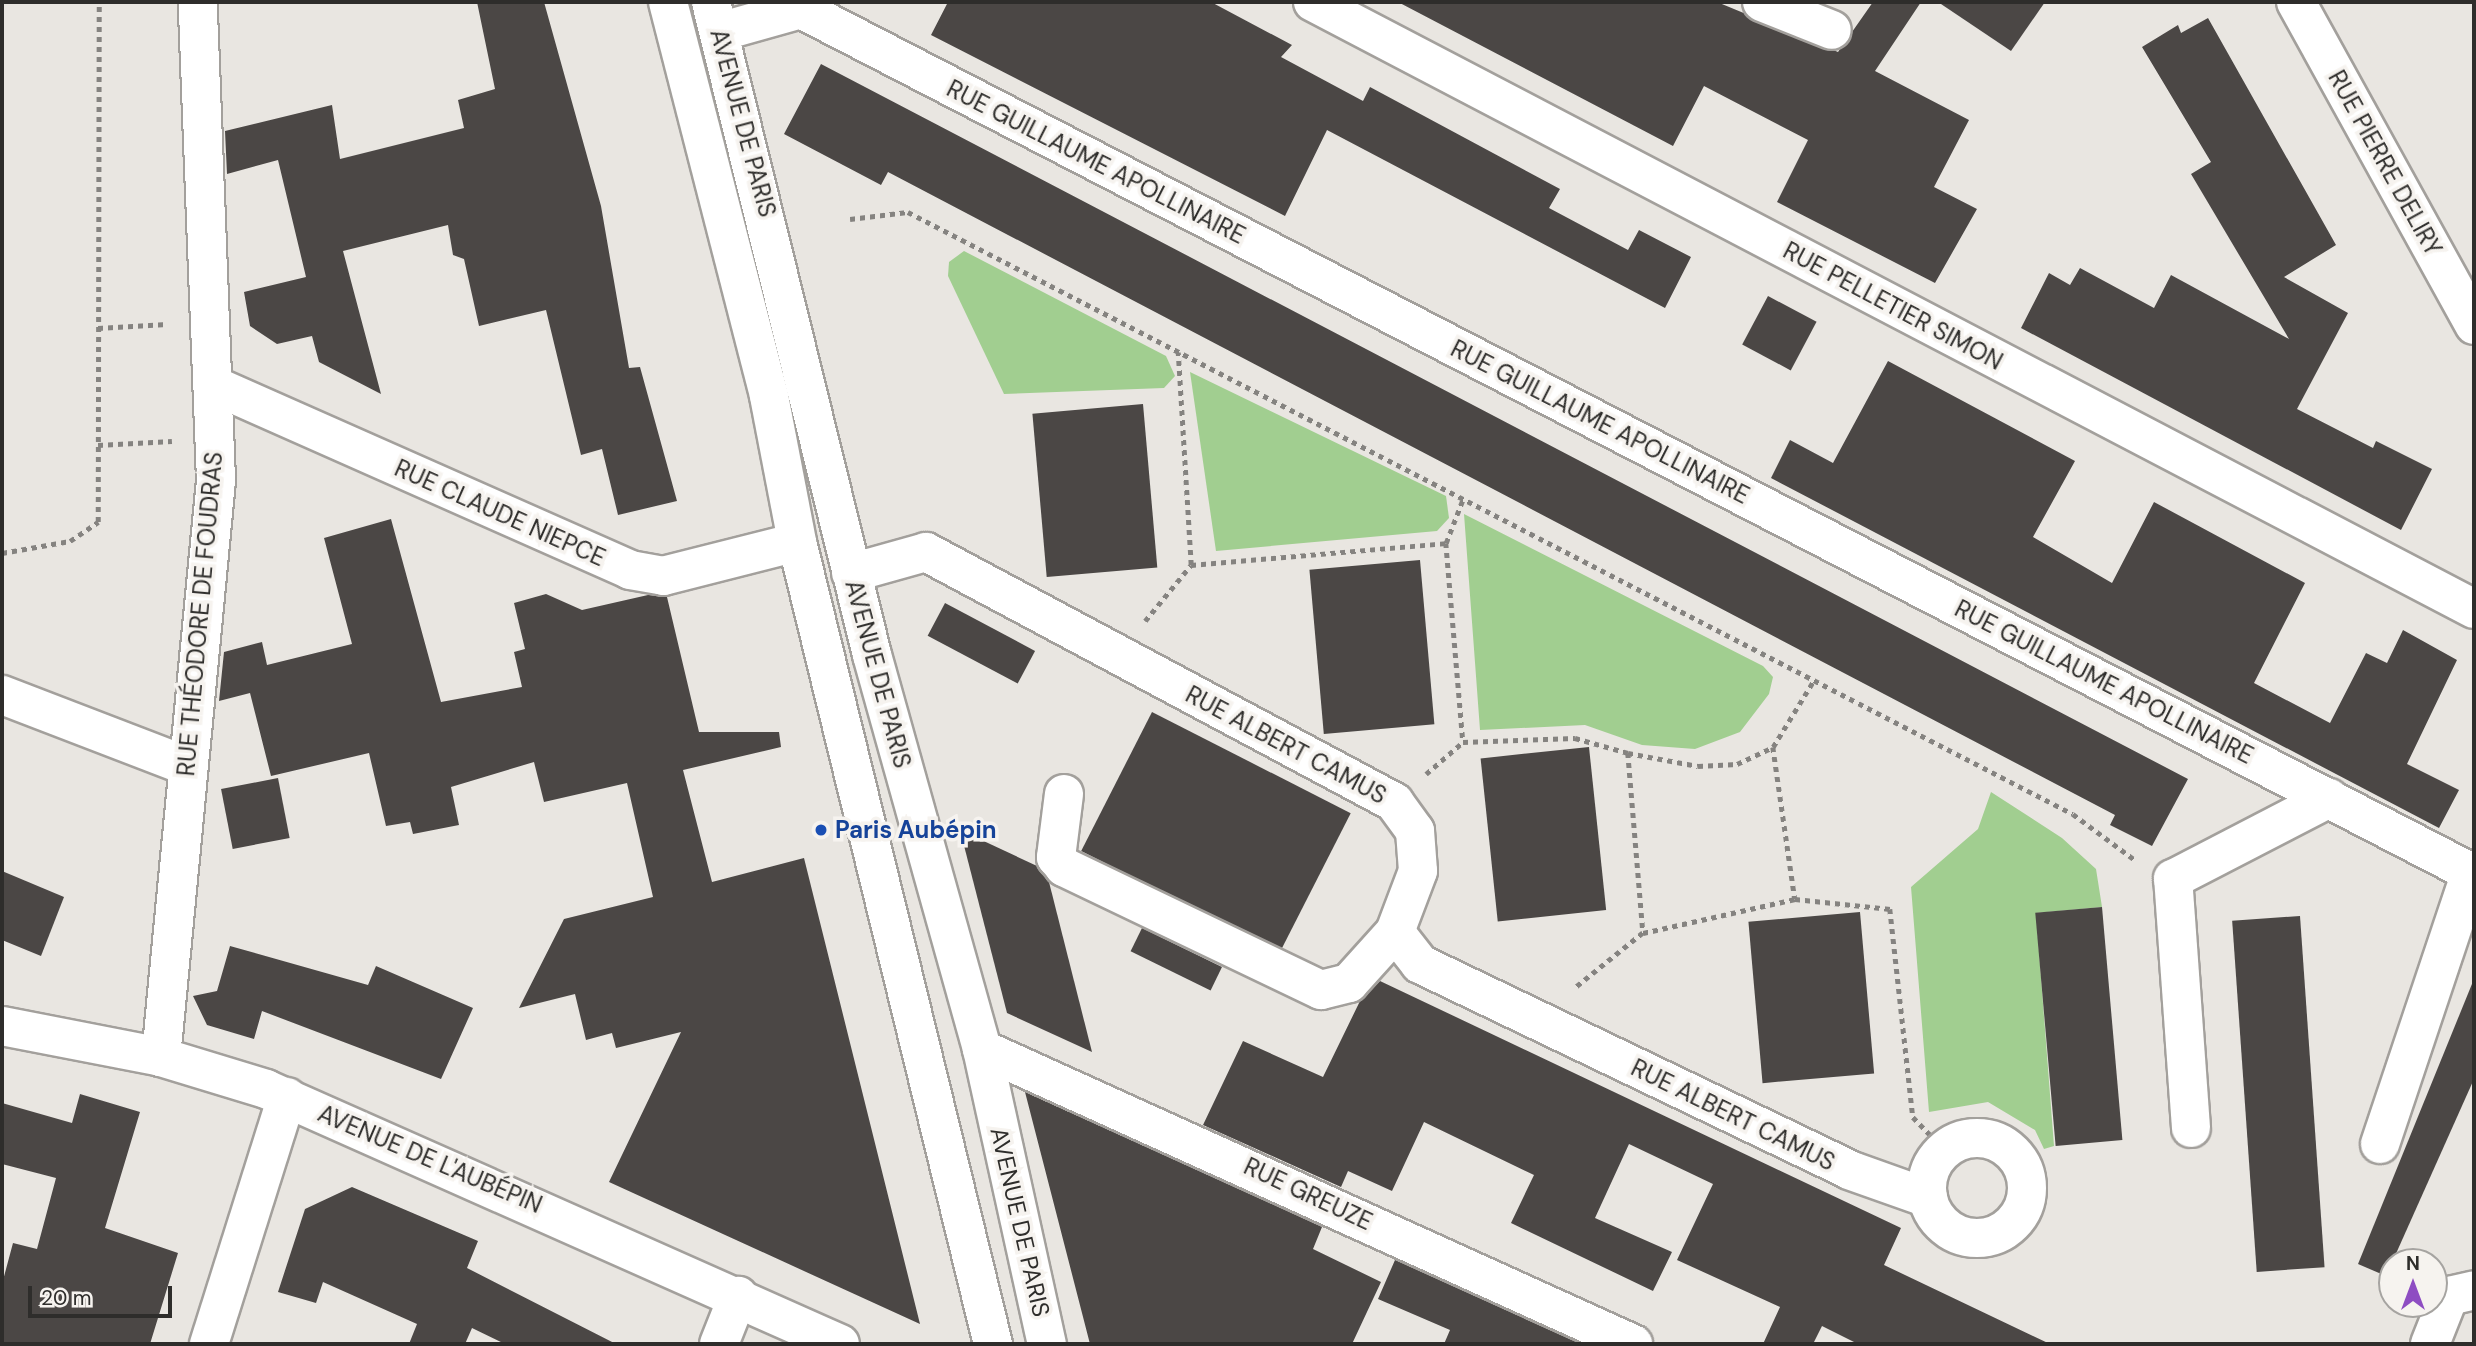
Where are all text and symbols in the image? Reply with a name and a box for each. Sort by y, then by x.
street label: AVENUE DE PARIS [704,26,782,220]
street label: RUE PIERRE DELIRY [2322,65,2448,261]
street label: RUE GUILLAUME APOLLINAIRE [942,74,1250,250]
street label: RUE PELLETIER SIMON [1778,236,2008,376]
street label: RUE GUILLAUME APOLLINAIRE [1446,334,1754,510]
street label: RUE THÉODORE DE FOUDRAS [171,451,229,777]
street label: RUE CLAUDE NIEPCE [390,454,610,572]
street label: AVENUE DE PARIS [839,577,917,771]
street label: RUE GUILLAUME APOLLINAIRE [1950,594,2258,770]
street label: RUE ALBERT CAMUS [1181,680,1391,810]
place label: Paris Aubépin [835,816,997,844]
marker: Paris Aubépin [813,822,829,838]
street label: RUE ALBERT CAMUS [1626,1053,1840,1177]
street label: AVENUE DE L'AUBÉPIN [314,1099,546,1219]
street label: AVENUE DE PARIS [984,1125,1056,1319]
street label: RUE GREUZE [1239,1152,1377,1236]
north arrow [2378,1248,2448,1318]
text: N [2406,1251,2420,1276]
scale bar [32,1272,175,1316]
text: 20 m [41,1284,92,1312]

